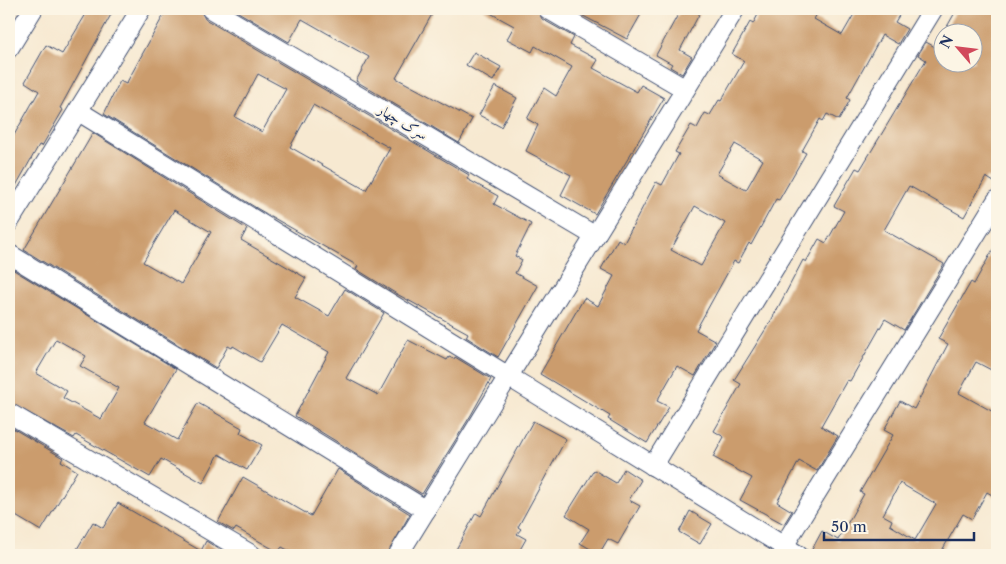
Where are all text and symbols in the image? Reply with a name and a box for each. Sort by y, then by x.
north arrow [934,22,984,72]
text: N [936,32,957,51]
street label: سرک چهار [373,99,431,145]
scale bar [824,509,974,541]
text: 50 m [831,517,867,536]

